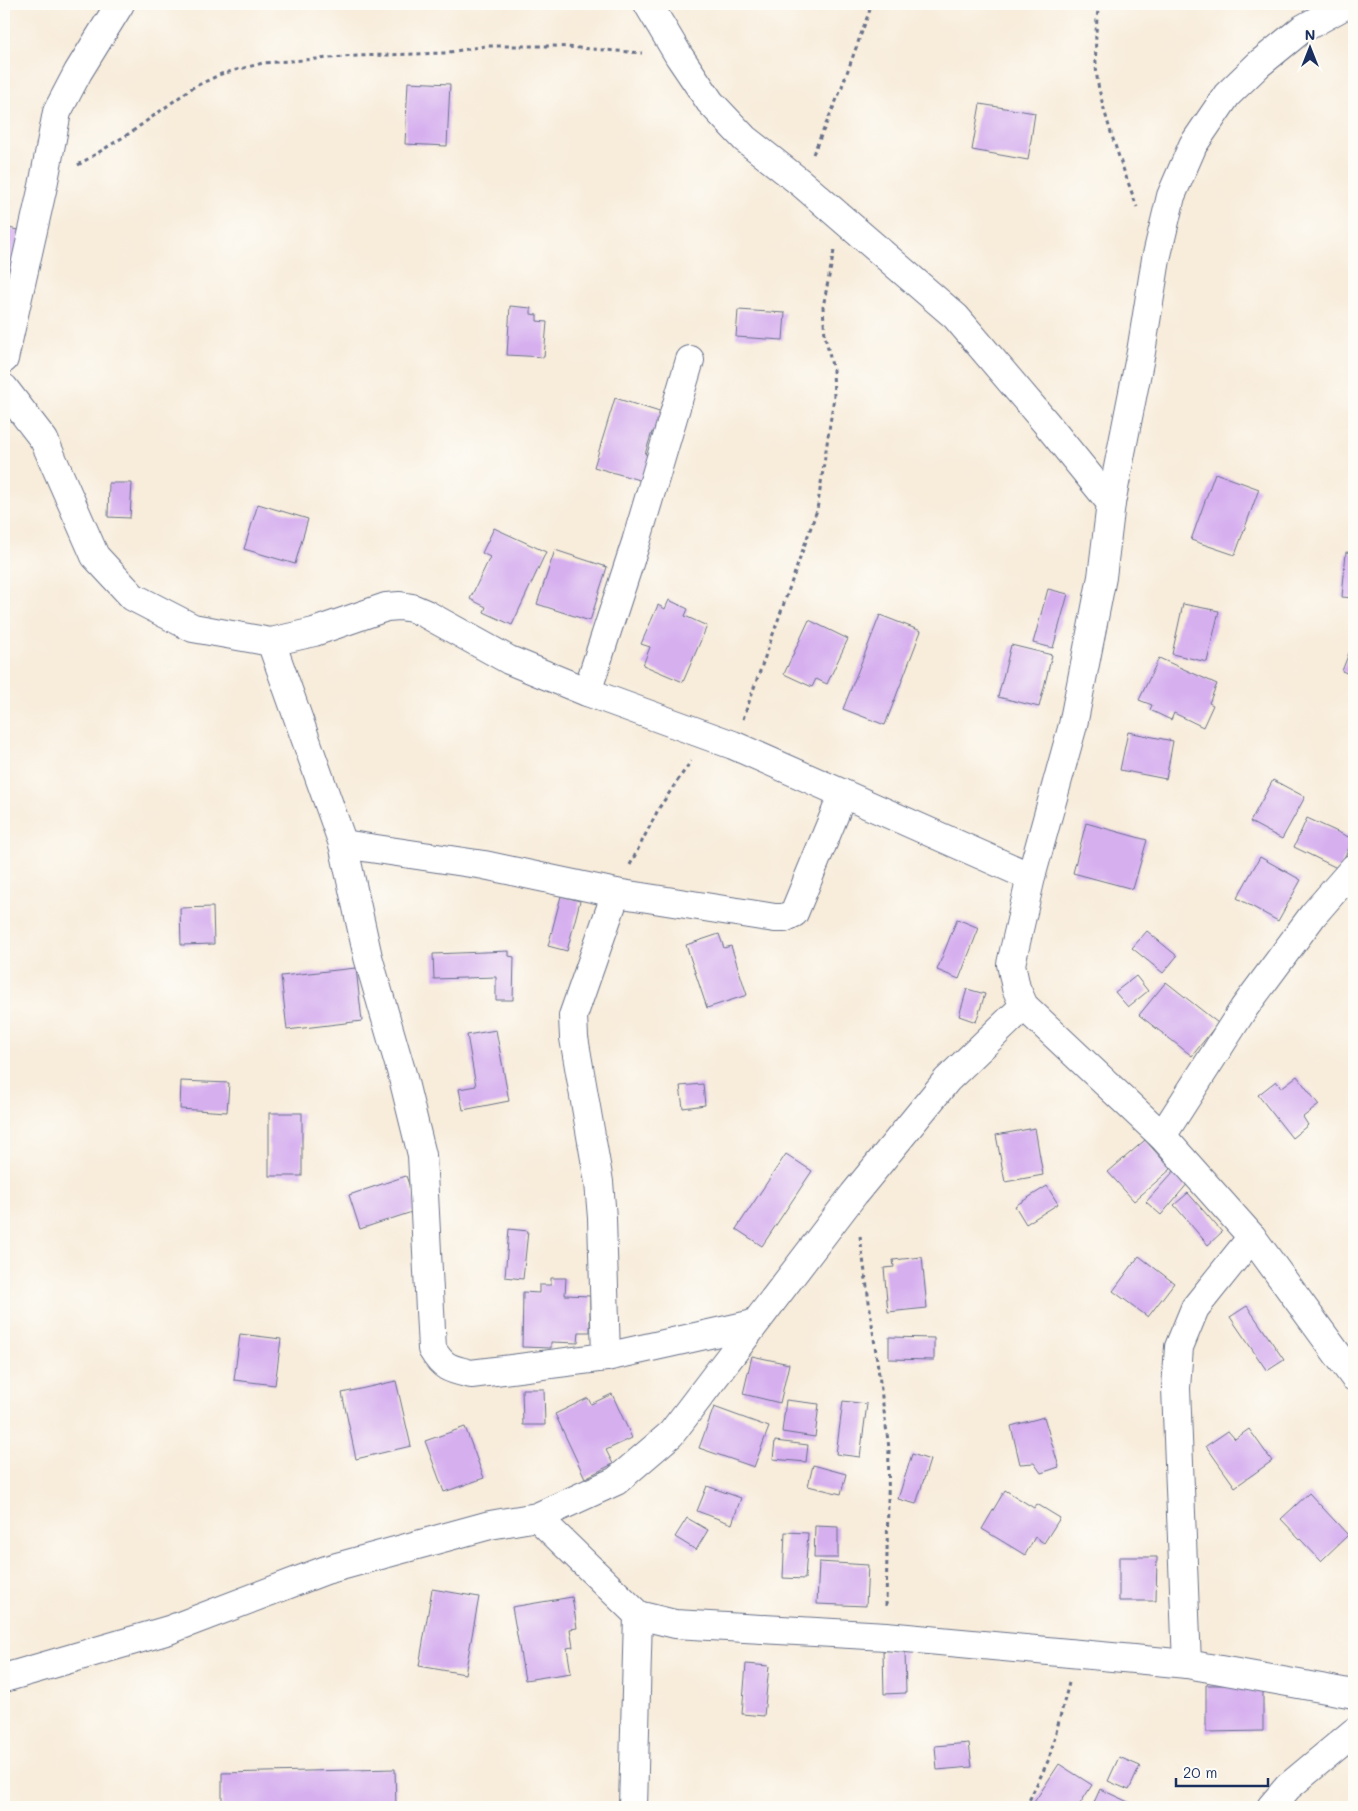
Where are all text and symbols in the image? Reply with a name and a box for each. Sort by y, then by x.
north arrow [1286,22,1336,72]
text: N [1305,25,1315,44]
scale bar [1176,1756,1268,1788]
text: 20 m [1183,1762,1217,1782]

